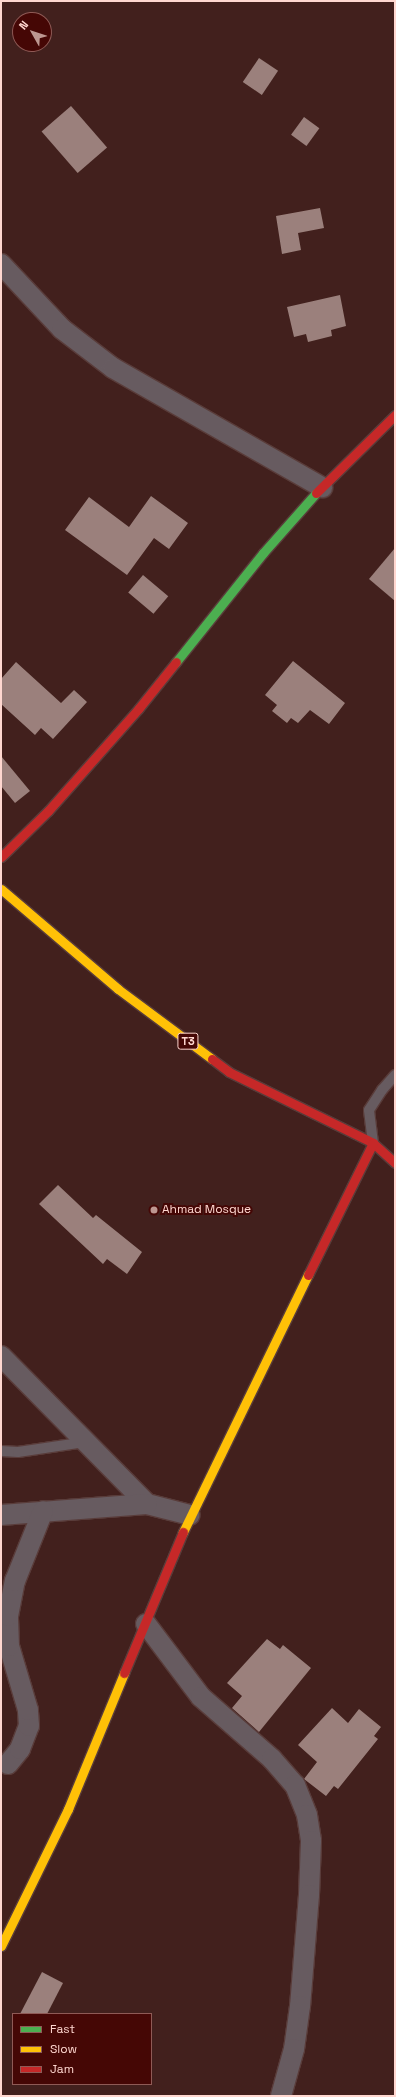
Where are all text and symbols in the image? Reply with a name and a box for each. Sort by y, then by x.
north arrow [12,12,52,52]
text: N [16,18,31,32]
road number: T3 [177,1032,199,1050]
place label: Ahmad Mosque [162,1203,251,1217]
marker: Ahmad Mosque [149,1205,159,1215]
legend [12,2013,152,2085]
text: Fast [50,2021,75,2037]
text: Slow [50,2041,77,2057]
text: Jam [50,2061,74,2077]

